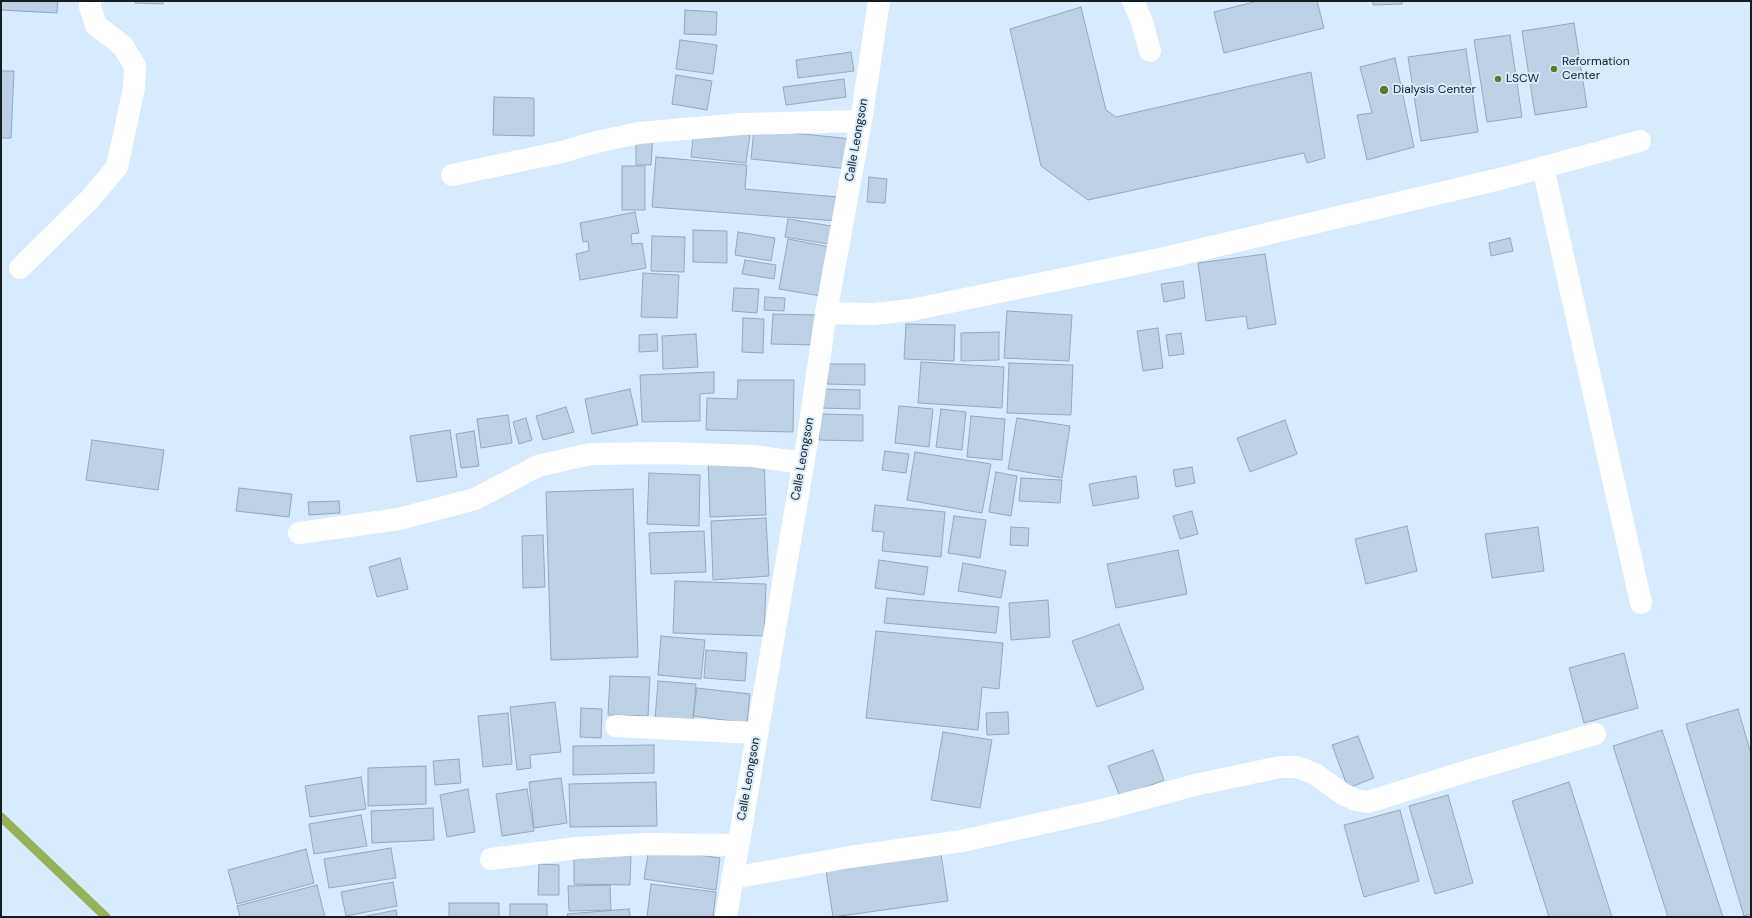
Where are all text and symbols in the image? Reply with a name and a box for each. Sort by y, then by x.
place label: Reformation Center [1562,55,1630,83]
marker: Reformation Center [1549,64,1559,74]
place label: LSCW [1506,72,1539,86]
marker: LSCW [1493,74,1503,84]
place label: Dialysis Center [1393,83,1476,97]
marker: Dialysis Center [1378,84,1390,96]
street label: Calle Leongson [843,97,871,183]
street label: Calle Leongson [789,416,817,502]
street label: Calle Leongson [735,736,763,822]

